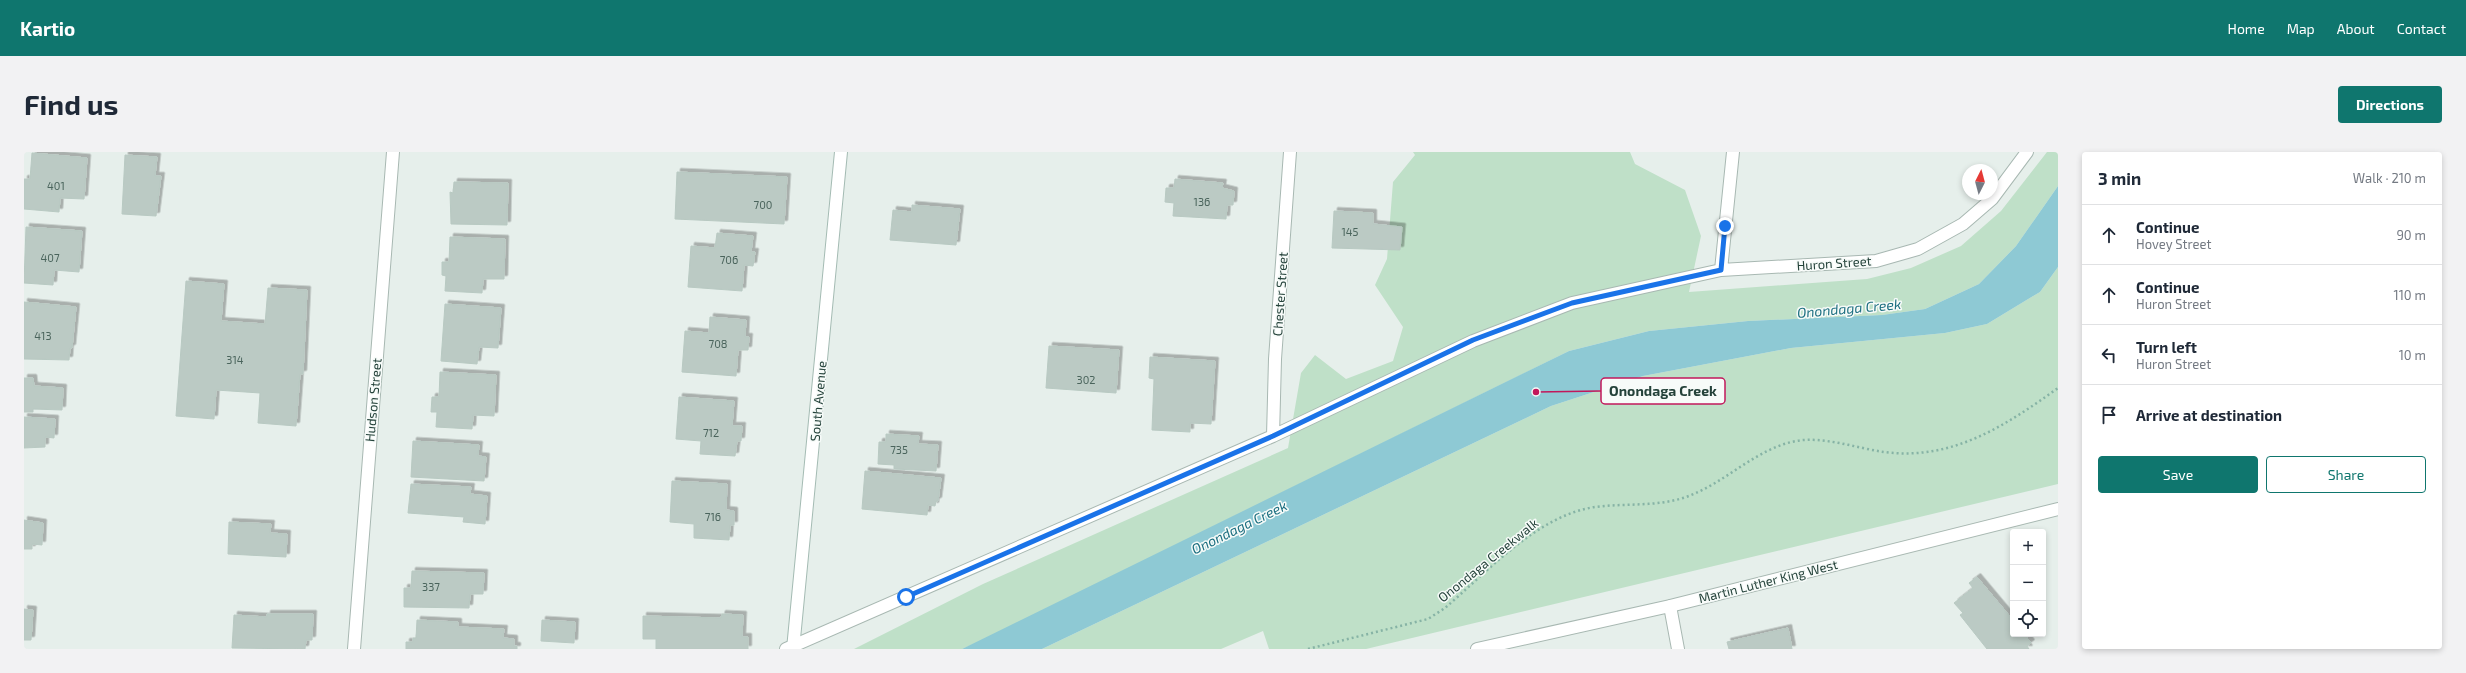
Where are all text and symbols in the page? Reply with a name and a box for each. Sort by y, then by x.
text: Kartio [20,17,75,40]
text: Home [2228,20,2265,37]
text: Map [2287,20,2315,37]
text: About [2337,20,2375,37]
text: Contact [2397,20,2446,37]
button: Directions [2338,86,2442,123]
text: Find us [24,87,118,121]
north arrow [1962,164,1998,200]
text: 3 min [2098,168,2141,188]
text: Walk · 210 m [2353,170,2426,186]
house number: 401 [47,179,65,192]
house number: 136 [1194,195,1210,208]
house number: 700 [754,198,772,211]
route end [1716,217,1734,235]
text: Continue [2136,218,2199,236]
icon: ahead [2098,224,2120,246]
house number: 145 [1341,225,1359,238]
text: 90 m [2396,227,2426,243]
text: Hovey Street [2136,236,2211,252]
house number: 407 [40,251,60,264]
street label: Chester Street [1269,251,1291,337]
street label: Huron Street [1796,252,1872,274]
house number: 706 [720,253,738,266]
text: Continue [2136,278,2199,296]
icon: ahead [2098,284,2120,306]
text: 110 m [2394,287,2426,303]
water label: Onondaga Creek [1796,295,1902,321]
text: Huron Street [2136,296,2211,312]
house number: 413 [34,329,52,342]
house number: 708 [709,337,727,350]
text: Turn left [2136,338,2197,356]
icon: left [2098,344,2120,366]
text: 10 m [2399,347,2426,363]
house number: 314 [226,353,244,366]
text: Huron Street [2136,356,2211,372]
street label: Hudson Street [361,357,385,443]
street label: South Avenue [807,360,829,442]
house number: 302 [1077,373,1095,386]
callout: Onondaga Creek [1601,378,1725,404]
text: Onondaga Creek [1609,382,1717,399]
icon: arrive [2098,404,2120,426]
text: Arrive at destination [2136,406,2282,424]
house number: 712 [703,426,719,439]
house number: 735 [890,443,908,456]
button: Save [2098,456,2258,493]
button: Share [2266,456,2426,493]
water label: Onondaga Creek [1188,496,1290,558]
house number: 716 [705,510,721,523]
street label: Onondaga Creekwalk [1435,514,1542,605]
map controls [2010,529,2046,637]
button: + [2010,529,2046,565]
street label: Martin Luther King West [1697,556,1839,606]
button: − [2010,565,2046,601]
house number: 337 [422,580,440,593]
route start [897,588,915,606]
button: locate [2010,601,2046,637]

